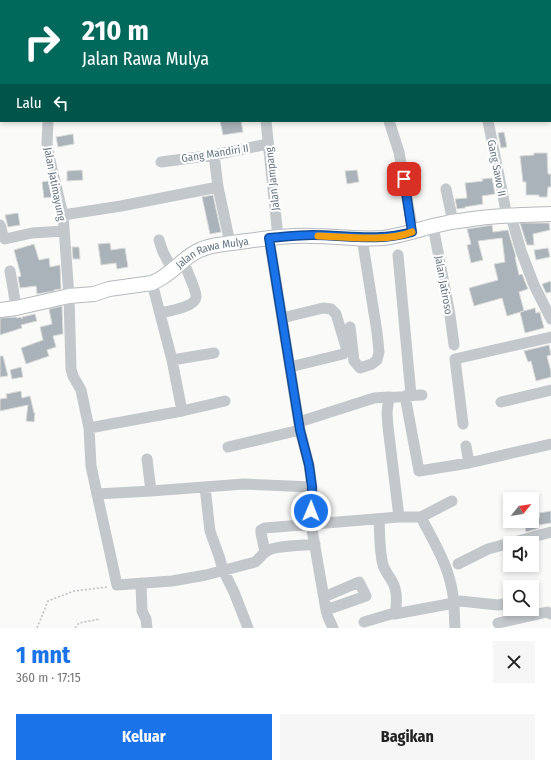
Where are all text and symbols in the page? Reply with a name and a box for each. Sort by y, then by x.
text: 210 m [82,14,149,47]
icon: right [16,16,68,68]
text: Jalan Rawa Mulya [82,48,209,70]
icon: left [50,92,72,114]
text: Lalu [16,94,42,112]
street label: Gang Sawo II [485,139,508,198]
street label: Gang Mandiri II [181,142,250,165]
street label: Jalan Jatimayung [41,146,68,223]
street label: Jalan Jampang [263,146,282,211]
pin [387,162,421,196]
icon: arrive [393,168,415,190]
street label: Jalan Rawa Mulya [173,235,250,271]
street label: Jalan Jatiroso [432,255,455,316]
position arrow [290,490,332,532]
north arrow [503,492,539,528]
map controls [503,492,539,616]
button: sound [503,536,539,572]
button: search [503,580,539,616]
text: 1 mnt [16,641,70,669]
button: close [493,641,535,683]
text: 360 m · 17:15 [16,670,81,685]
button: Keluar [16,714,272,760]
button: Bagikan [280,714,535,760]

